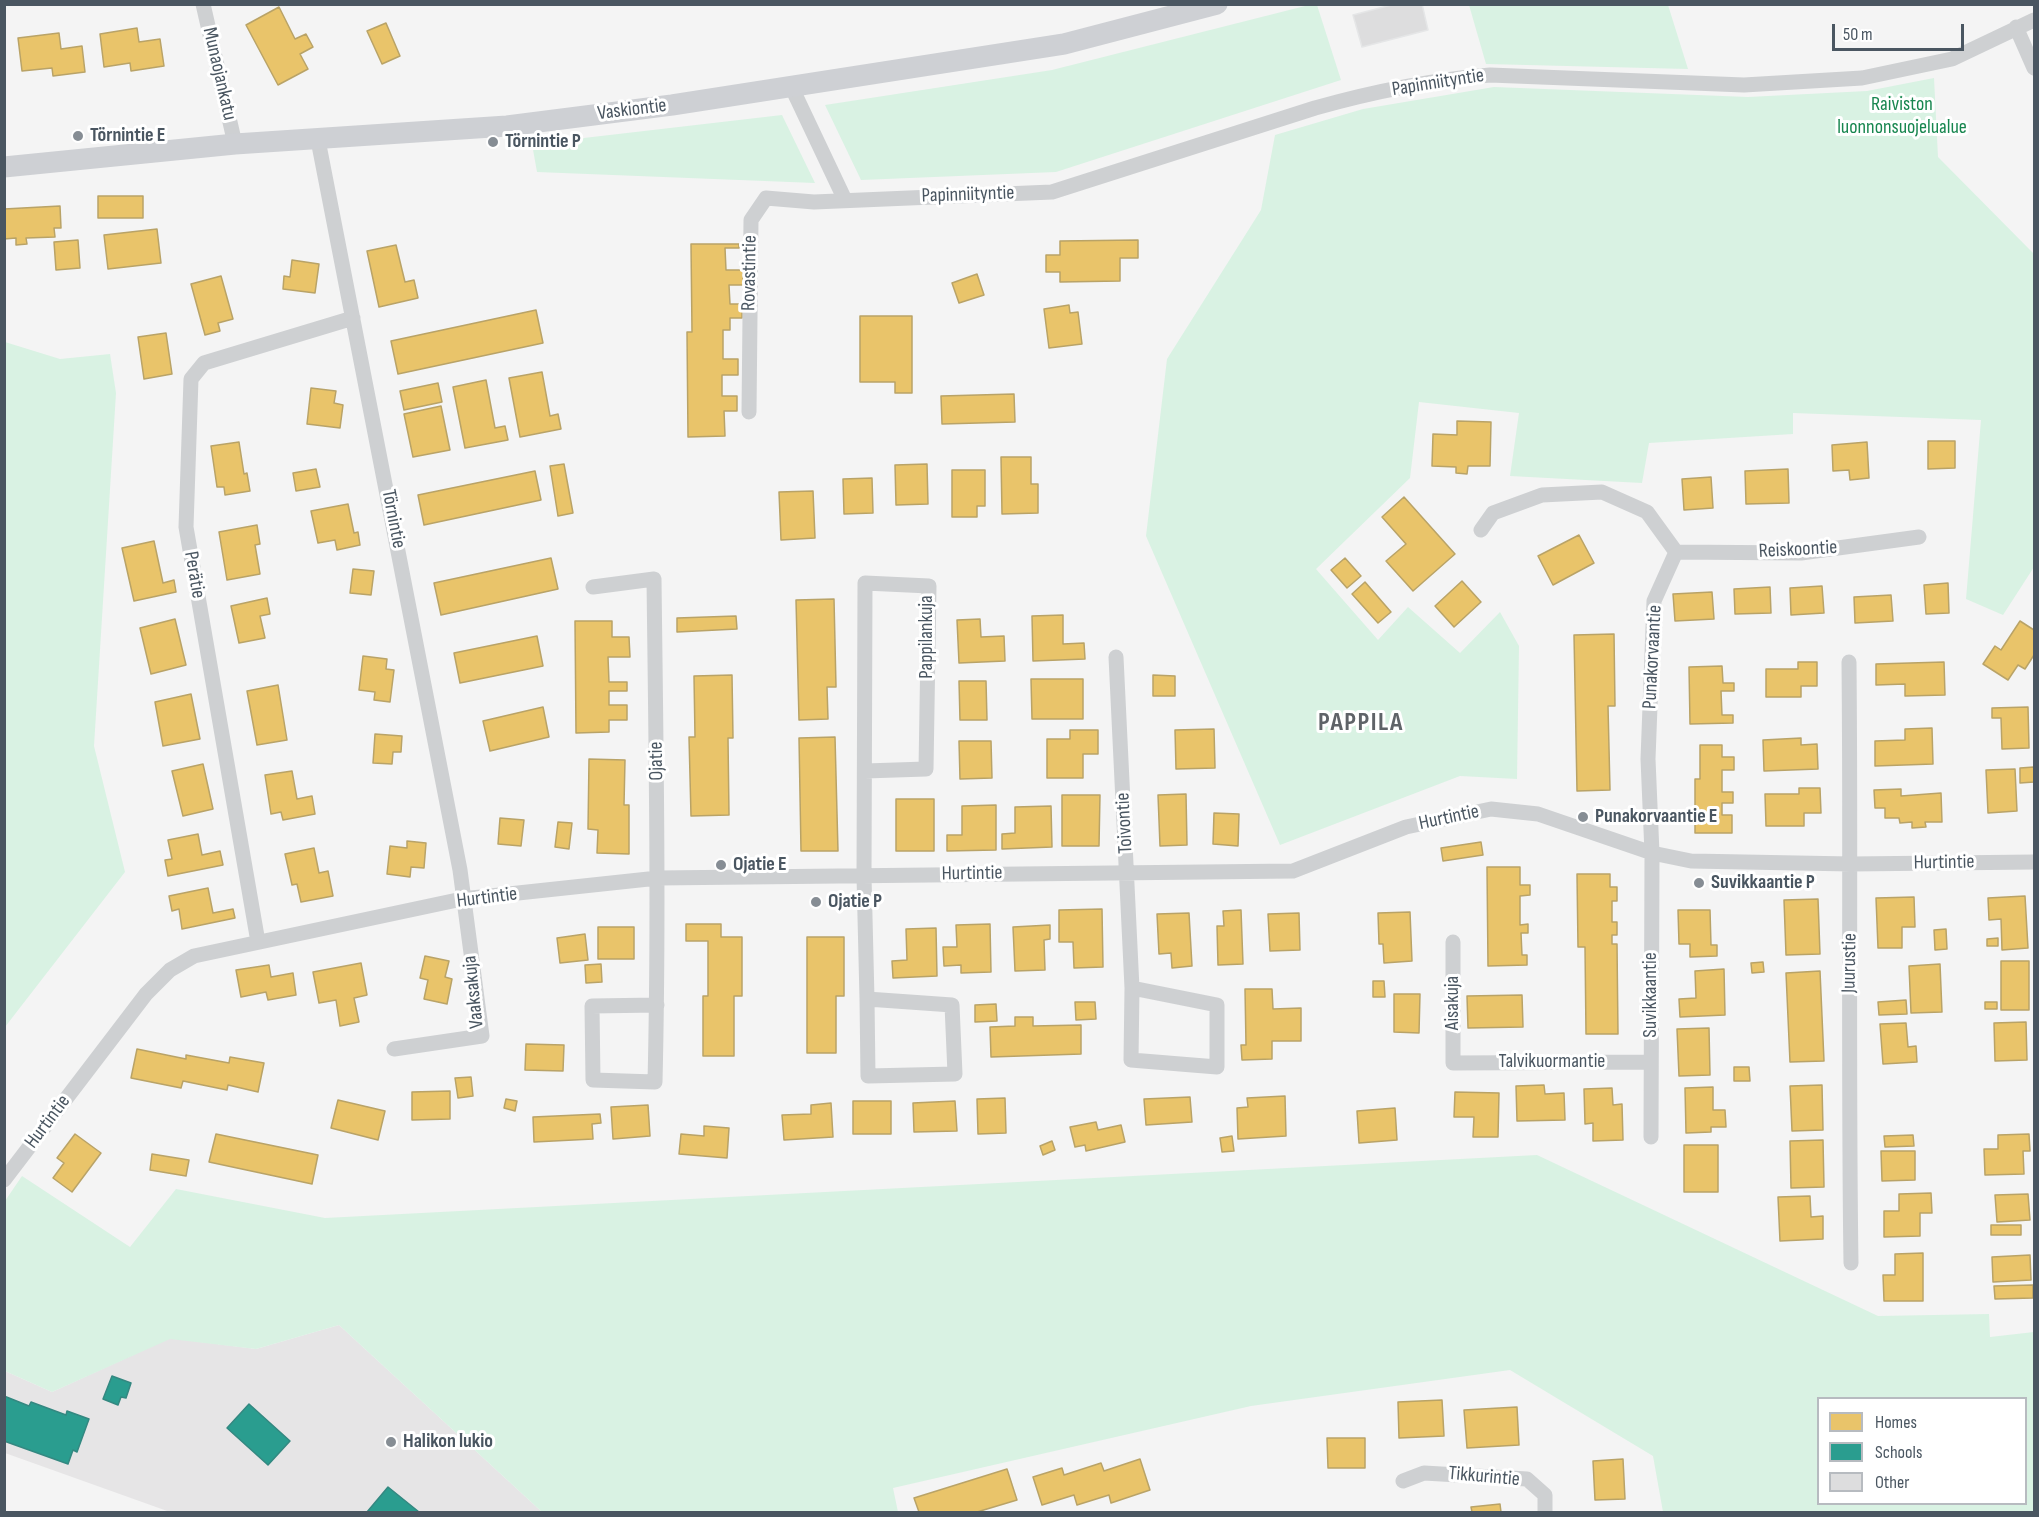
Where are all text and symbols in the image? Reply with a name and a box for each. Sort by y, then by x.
scale bar [1835,12,1967,50]
text: 50 m [1843,24,1873,45]
street label: Munaojankatu [197,25,241,123]
street label: Papinniityntie [1390,64,1486,102]
park label: Raiviston luonnonsuojelualue [1837,93,1967,140]
street label: Vaskiontie [596,94,668,126]
place label: Törnintie E [90,124,165,148]
marker: Törnintie E [71,129,85,143]
place label: Törnintie P [505,130,581,154]
marker: Törnintie P [486,135,500,149]
street label: Papinniityntie [921,181,1015,209]
street label: Rovastintie [737,235,763,311]
street label: Törnintie [376,487,410,551]
street label: Reiskoontie [1758,536,1838,564]
street label: Perätie [178,550,210,600]
street label: Pappilankuja [915,595,939,679]
street label: Punakorvaantie [1638,604,1668,710]
district label: PAPPILA [1318,707,1404,739]
street label: Ojatie [645,741,669,781]
street label: Toivontie [1111,792,1139,854]
street label: Hurtintie [1417,800,1481,836]
place label: Punakorvaantie E [1595,805,1717,829]
marker: Punakorvaantie E [1576,810,1590,824]
street label: Hurtintie [1913,850,1975,876]
place label: Ojatie E [733,853,787,877]
marker: Ojatie E [714,858,728,872]
street label: Hurtintie [941,861,1003,887]
place label: Suvikkaantie P [1711,871,1815,895]
marker: Suvikkaantie P [1692,876,1706,890]
street label: Hurtintie [455,882,519,914]
place label: Ojatie P [828,890,882,914]
marker: Ojatie P [809,895,823,909]
street label: Juurustie [1837,933,1863,993]
street label: Suvikkaantie [1639,952,1663,1038]
street label: Vaaksakuja [458,954,490,1030]
street label: Aisakuja [1441,976,1465,1030]
street label: Talvikuormantie [1499,1050,1605,1074]
street label: Hurtintie [20,1090,76,1154]
legend [1817,1397,2027,1505]
text: Homes [1875,1412,1917,1433]
place label: Halikon lukio [403,1430,493,1454]
marker: Halikon lukio [384,1435,398,1449]
text: Schools [1875,1442,1922,1463]
street label: Tikkurintie [1447,1462,1521,1492]
text: Other [1875,1472,1909,1493]

